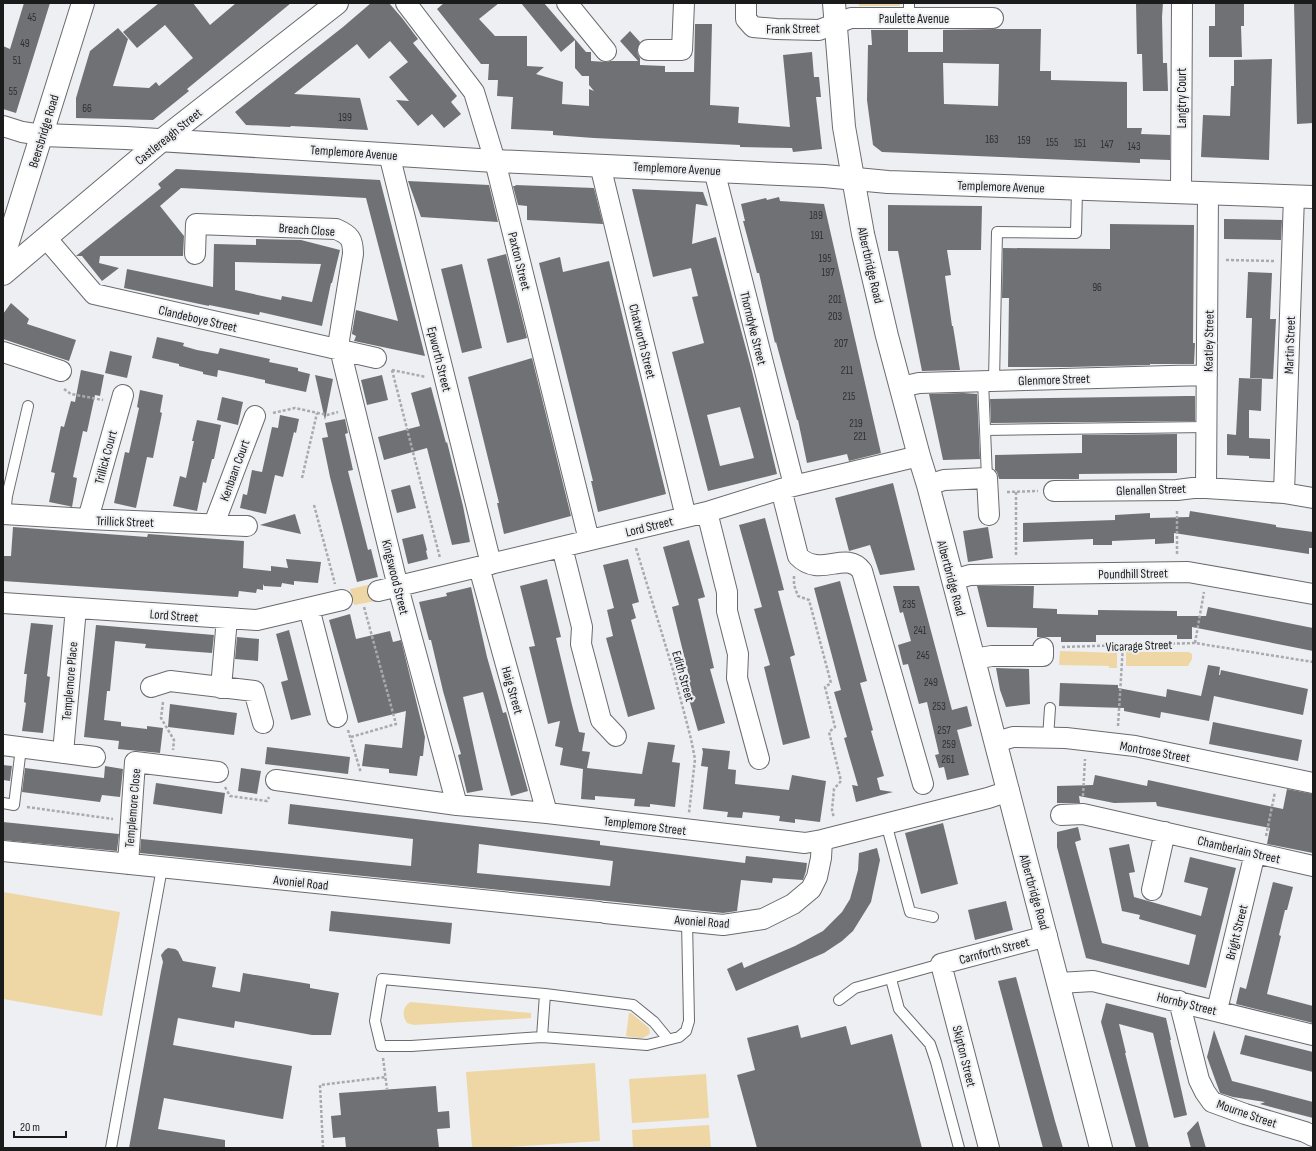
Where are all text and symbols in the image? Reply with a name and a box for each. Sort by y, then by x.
house number: 45 [27,11,37,24]
street label: Paulette Avenue [879,11,949,27]
street label: Frank Street [766,21,820,37]
house number: 49 [20,37,30,50]
house number: 51 [13,54,21,67]
street label: Langtry Court [1174,68,1190,128]
house number: 55 [9,85,17,98]
street label: Beersbridge Road [25,93,63,170]
house number: 66 [82,102,92,115]
street label: Castlereagh Street [132,105,205,169]
house number: 199 [338,111,352,124]
house number: 163 [985,133,999,146]
house number: 159 [1017,134,1031,147]
house number: 155 [1046,136,1058,149]
house number: 151 [1074,137,1086,150]
house number: 147 [1101,138,1114,151]
house number: 143 [1127,140,1141,153]
street label: Templemore Avenue [310,142,398,164]
street label: Templemore Avenue [633,159,721,179]
street label: Templemore Avenue [957,177,1045,197]
house number: 189 [809,209,823,222]
street label: Breach Close [278,220,336,240]
street label: Albertbridge Road [853,225,887,305]
house number: 191 [811,229,823,242]
street label: Paxton Street [504,230,534,292]
house number: 195 [818,252,832,265]
house number: 197 [821,266,835,279]
house number: 96 [1092,281,1102,294]
street label: Thorndyke Street [736,290,770,367]
house number: 201 [828,293,842,306]
street label: Clandeboye Street [157,302,239,336]
street label: Chatworth Street [625,302,659,380]
house number: 203 [828,310,842,323]
street label: Keatley Street [1200,310,1218,372]
street label: Martin Street [1281,316,1299,374]
street label: Epworth Street [423,325,455,393]
house number: 207 [834,337,849,350]
house number: 211 [841,364,853,377]
street label: Glenmore Street [1018,371,1090,389]
house number: 215 [843,390,855,403]
house number: 219 [849,417,863,430]
street label: Trillick Court [91,429,121,486]
house number: 221 [854,430,867,443]
street label: Kenbaan Court [216,437,253,503]
street label: Glenallen Street [1116,481,1186,499]
street label: Trillick Street [96,513,154,531]
street label: Lord Street [624,513,675,541]
street label: Kingswood Street [378,538,412,616]
street label: Albertbridge Road [933,538,969,618]
street label: Poundhill Street [1098,565,1168,583]
house number: 235 [902,598,916,611]
street label: Lord Street [149,606,199,626]
house number: 241 [914,624,927,637]
street label: Vicarage Street [1105,637,1173,655]
street label: Templemore Place [59,641,81,721]
street label: Edith Street [668,649,698,704]
house number: 245 [916,649,930,662]
street label: Haig Street [498,665,526,716]
house number: 249 [924,676,938,689]
house number: 253 [932,700,946,713]
house number: 257 [937,724,951,737]
house number: 259 [942,738,956,751]
street label: Montrose Street [1118,738,1191,766]
house number: 261 [941,753,955,766]
street label: Templemore Close [122,768,144,848]
street label: Templemore Street [603,813,687,839]
street label: Chamberlain Street [1196,833,1282,867]
street label: Albertbridge Road [1015,852,1052,932]
street label: Avoniel Road [272,872,329,894]
street label: Bright Street [1222,903,1252,961]
street label: Avoniel Road [673,912,730,932]
street label: Carnforth Street [957,934,1031,968]
street label: Hornby Street [1155,989,1218,1019]
street label: Skipton Street [949,1024,979,1089]
street label: Mourne Street [1214,1096,1279,1132]
scale bar [14,1113,66,1139]
text: 20 m [20,1120,40,1135]

